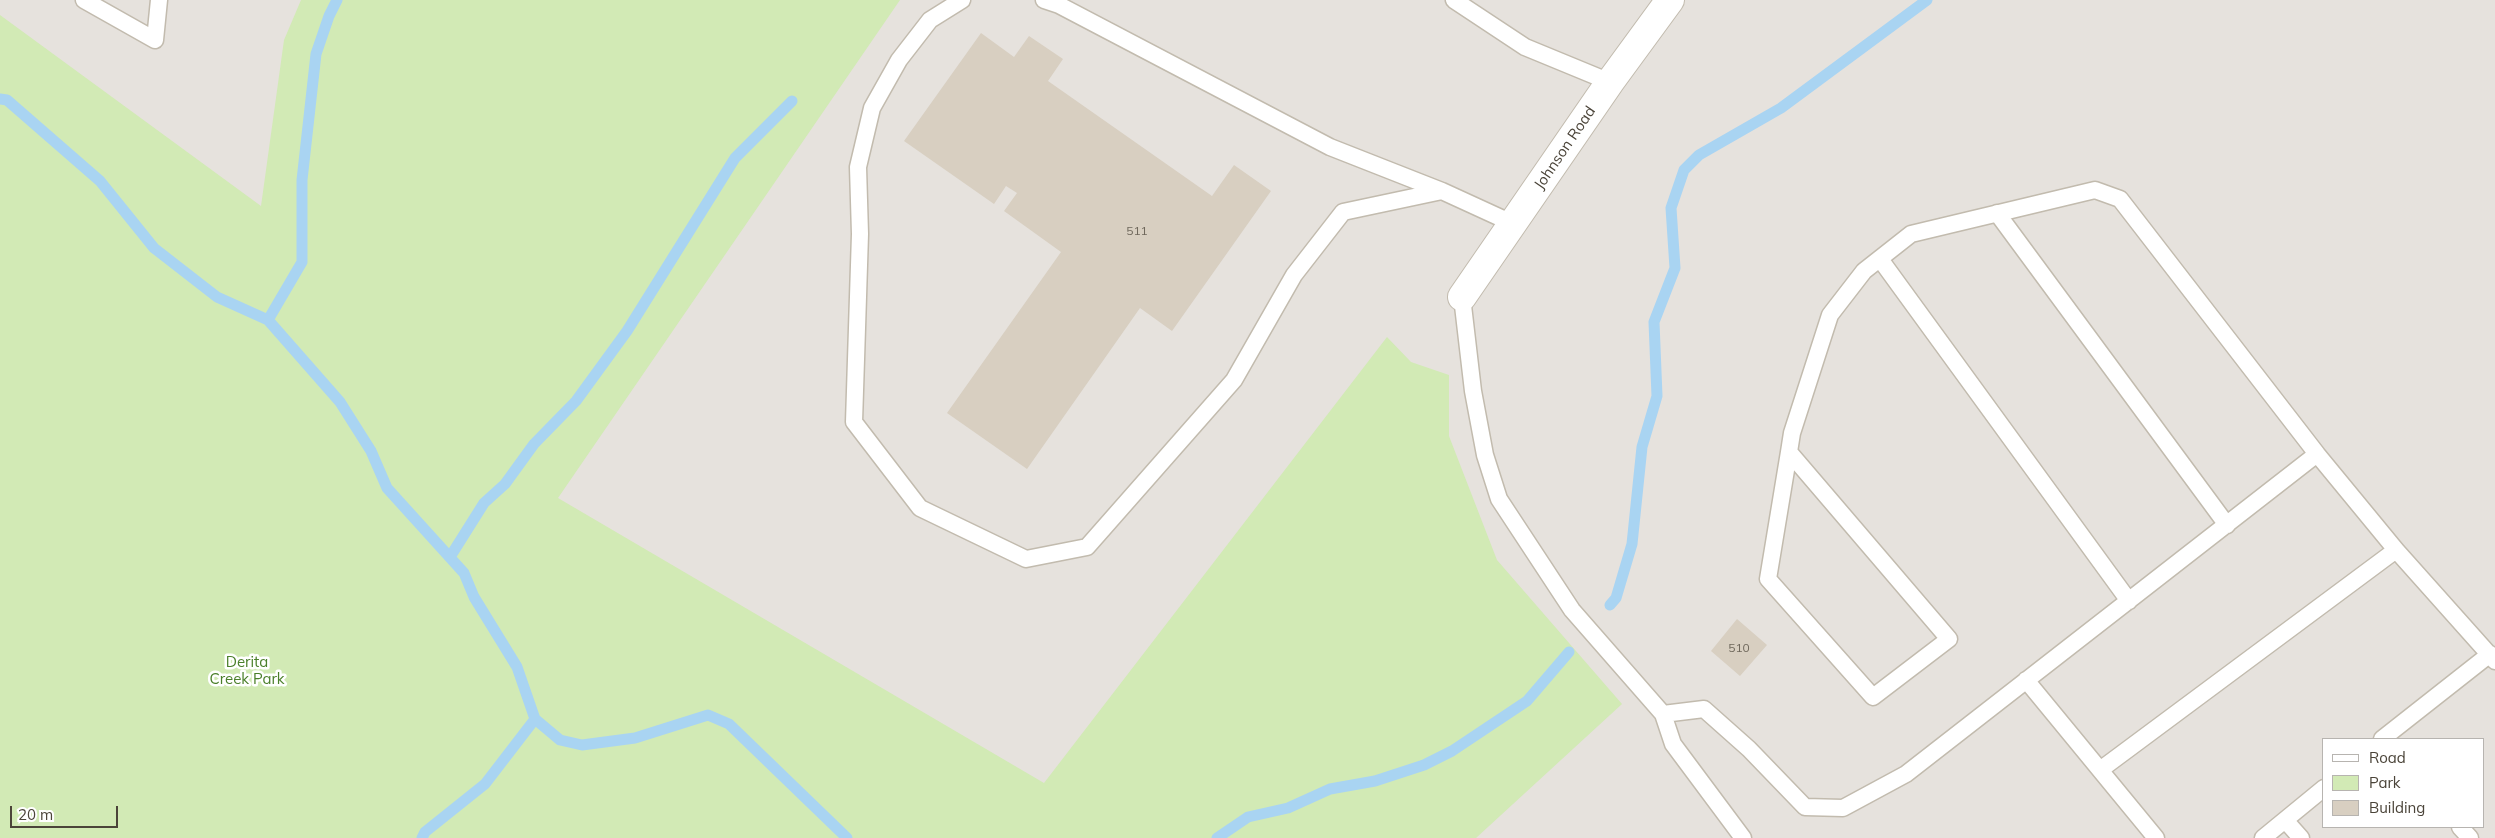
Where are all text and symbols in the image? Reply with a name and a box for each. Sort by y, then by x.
street label: Johnson Road [1531,103,1599,193]
house number: 511 [1126,224,1148,238]
house number: 510 [1728,641,1750,655]
park label: Derita Creek Park [209,653,285,688]
legend [2322,738,2485,828]
text: Road [2369,748,2406,767]
text: Park [2369,773,2401,792]
scale bar [12,796,120,828]
text: Building [2369,798,2425,817]
text: 20 m [18,805,53,824]

